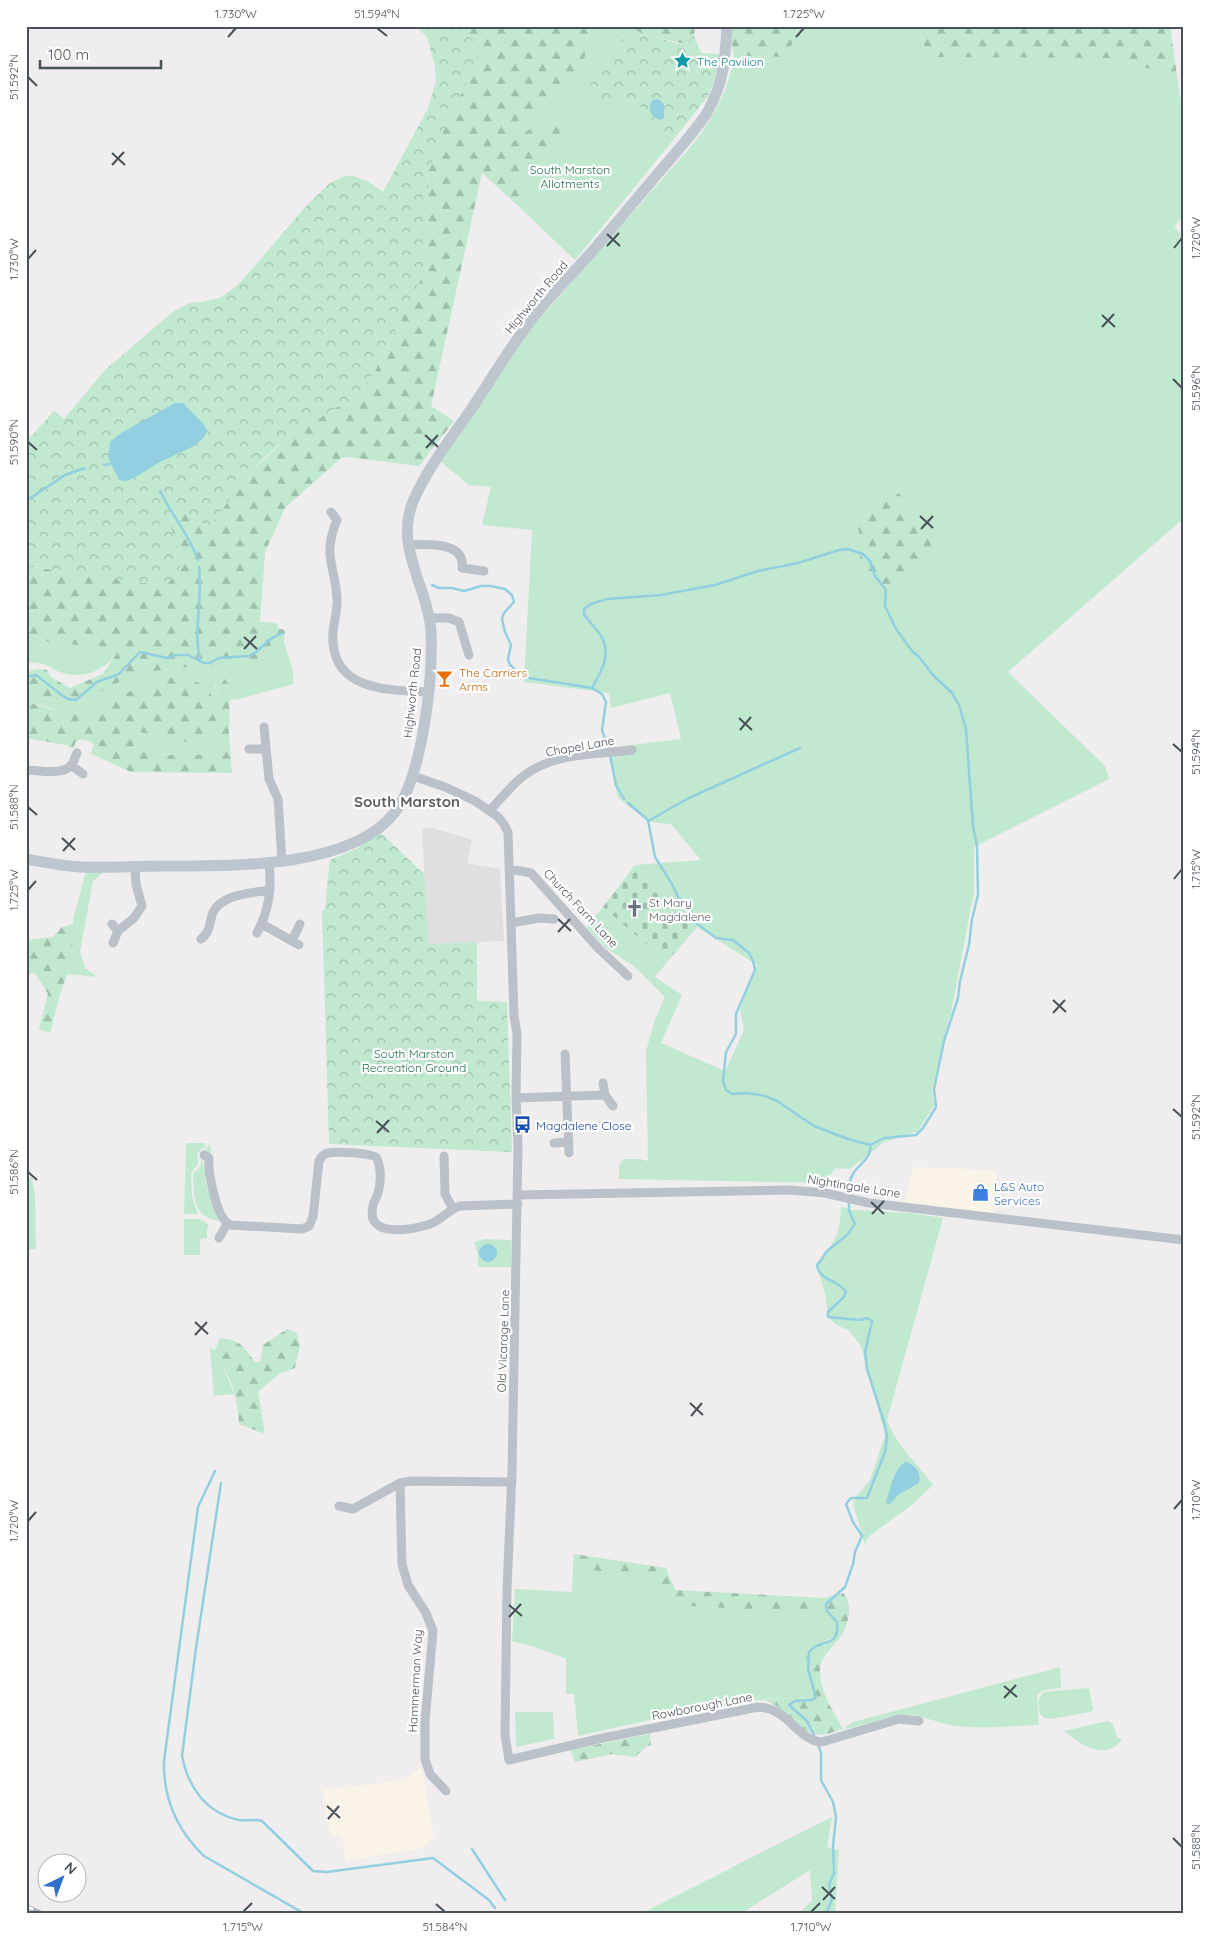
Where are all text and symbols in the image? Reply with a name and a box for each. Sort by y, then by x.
text: 1.730°W [215,6,257,21]
text: 51.594°N [354,6,400,21]
text: 1.725°W [783,6,825,21]
scale bar [40,38,161,70]
text: 100 m [48,45,89,64]
place icon: The Pavilion [673,51,693,71]
text: 51.592°N [6,54,21,100]
place label: The Pavilion [697,54,764,69]
park label: South Marston Allotments [530,162,610,191]
text: 1.720°W [1188,217,1203,259]
text: 1.730°W [6,238,21,280]
street label: Highworth Road [501,258,571,336]
text: 51.596°N [1188,365,1203,411]
text: 51.590°N [6,419,21,465]
street label: Highworth Road [400,647,424,739]
place label: The Carriers Arms [459,665,527,694]
bar icon: The Carriers Arms [435,669,455,689]
text: 51.594°N [1188,729,1203,775]
street label: Chapel Lane [545,733,616,759]
text: 51.588°N [6,784,21,830]
district label: South Marston [354,792,460,811]
text: 1.715°W [1188,849,1203,889]
street label: Church Farm Lane [541,866,621,951]
text: 1.725°W [6,869,21,911]
place label: St Mary Magdalene [649,895,711,924]
church icon: St Mary Magdalene [625,899,645,919]
park label: South Marston Recreation Ground [362,1046,466,1075]
text: 51.592°N [1188,1094,1203,1140]
bus stop icon: Magdalene Close [512,1115,532,1135]
place label: Magdalene Close [536,1118,632,1133]
text: 51.586°N [6,1149,21,1195]
street label: Nightingale Lane [806,1171,902,1201]
place label: L&S Auto Services [994,1179,1044,1208]
shop icon: L&S Auto Services [970,1183,990,1203]
street label: Old Vicarage Lane [494,1289,512,1393]
text: 1.710°W [1188,1479,1203,1520]
text: 1.720°W [6,1500,21,1542]
street label: Hammerman Way [405,1629,425,1733]
street label: Rowborough Lane [650,1689,754,1723]
text: 51.588°N [1188,1824,1203,1870]
north arrow [38,1852,88,1902]
text: N [61,1858,81,1878]
text: 1.715°W [223,1919,263,1934]
text: 51.584°N [422,1919,468,1934]
text: 1.710°W [791,1919,832,1934]

